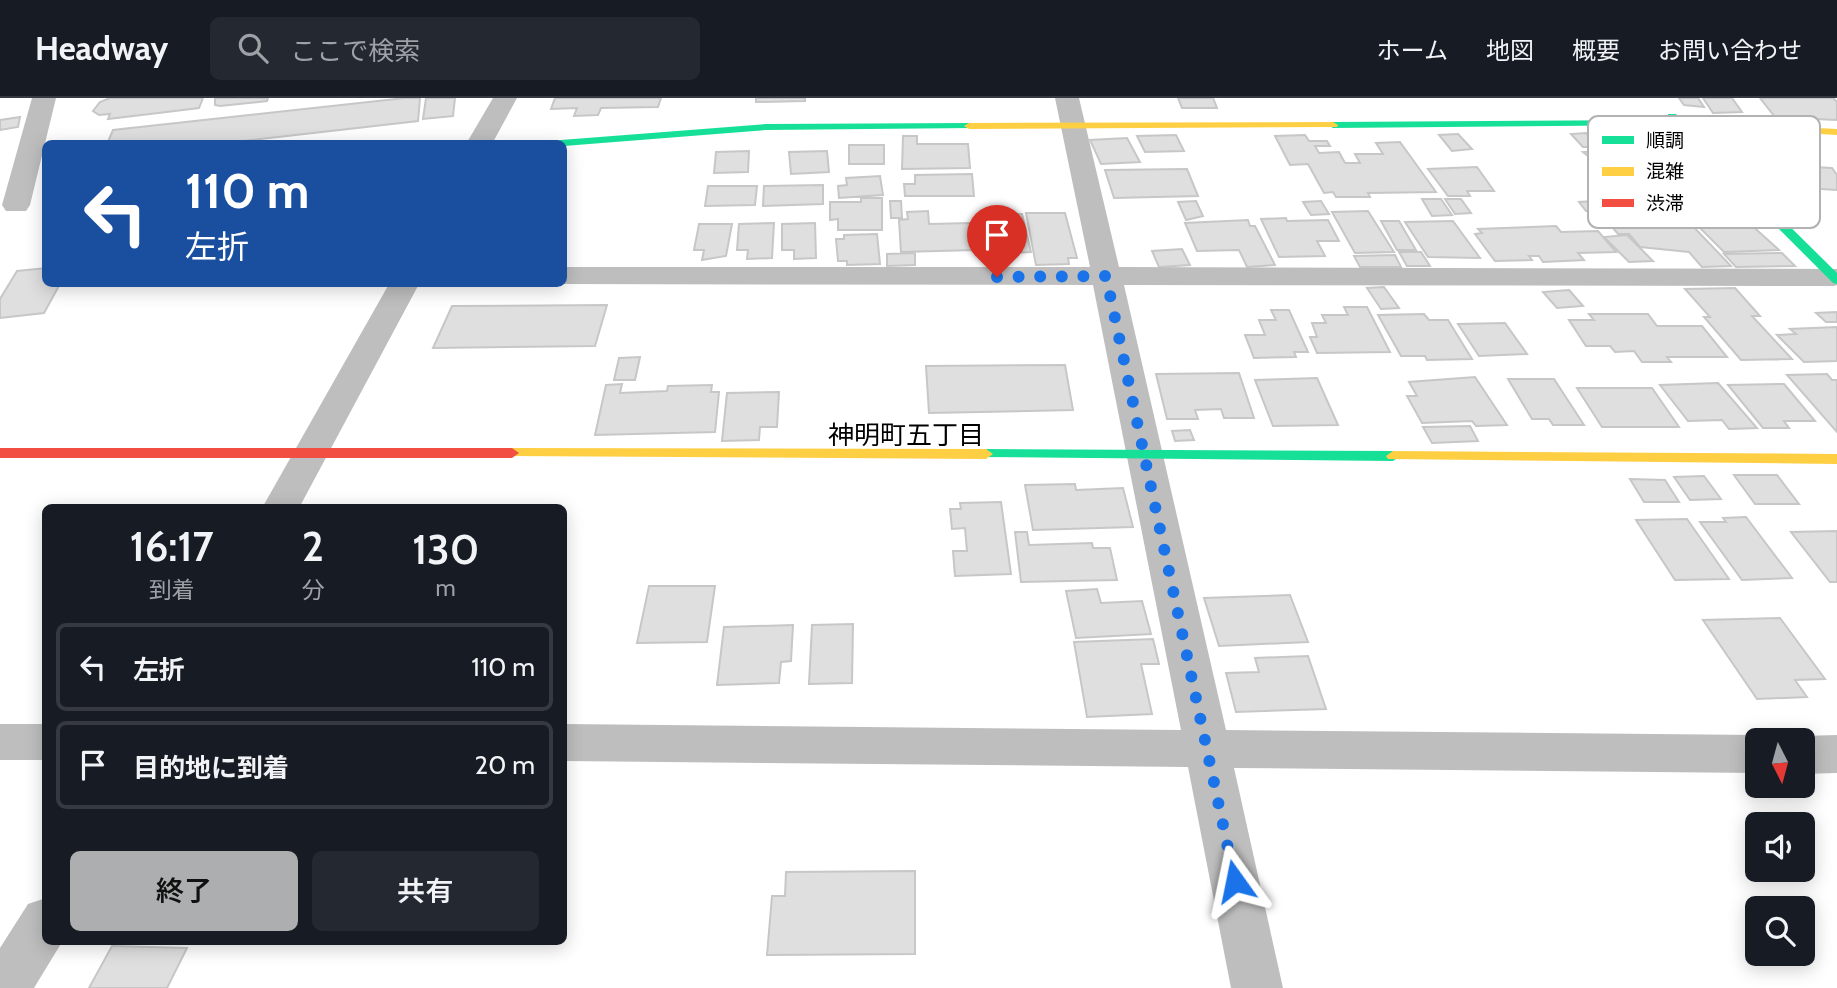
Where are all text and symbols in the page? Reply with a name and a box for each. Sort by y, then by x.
search box [210,17,700,80]
text: Headway [35,28,168,68]
icon: search [234,29,272,67]
text: ここで検索 [290,35,420,67]
text: ホーム [1377,36,1448,65]
text: 地図 [1486,36,1534,65]
text: 概要 [1572,36,1620,65]
text: お問い合わせ [1658,36,1802,65]
legend [1588,116,1820,228]
text: 順調 [1646,129,1684,152]
text: 混雑 [1646,160,1684,183]
text: 110 m [185,161,309,220]
icon: left [70,168,161,259]
text: 渋滞 [1646,192,1684,215]
pin [967,205,1027,277]
icon: arrive [978,216,1016,254]
text: 左折 [185,227,249,266]
district label: 神明町五丁目 [828,419,984,451]
text: 16:17 [130,520,214,572]
text: 2 [302,520,324,572]
text: 130 [412,523,479,575]
text: m [436,574,456,602]
text: 到着 [149,576,195,604]
text: 分 [301,576,324,604]
icon: left [74,648,112,686]
text: 110 m [471,651,535,683]
text: 左折 [133,654,185,686]
north arrow [1745,728,1815,798]
map controls [1745,728,1815,966]
icon: arrive [74,746,112,784]
text: 20 m [475,749,535,781]
text: 目的地に到着 [133,752,289,784]
button: sound [1745,812,1815,882]
position arrow [1198,844,1272,918]
button: 終了 [70,851,298,931]
button: 共有 [312,851,539,931]
button: search [1745,896,1815,966]

